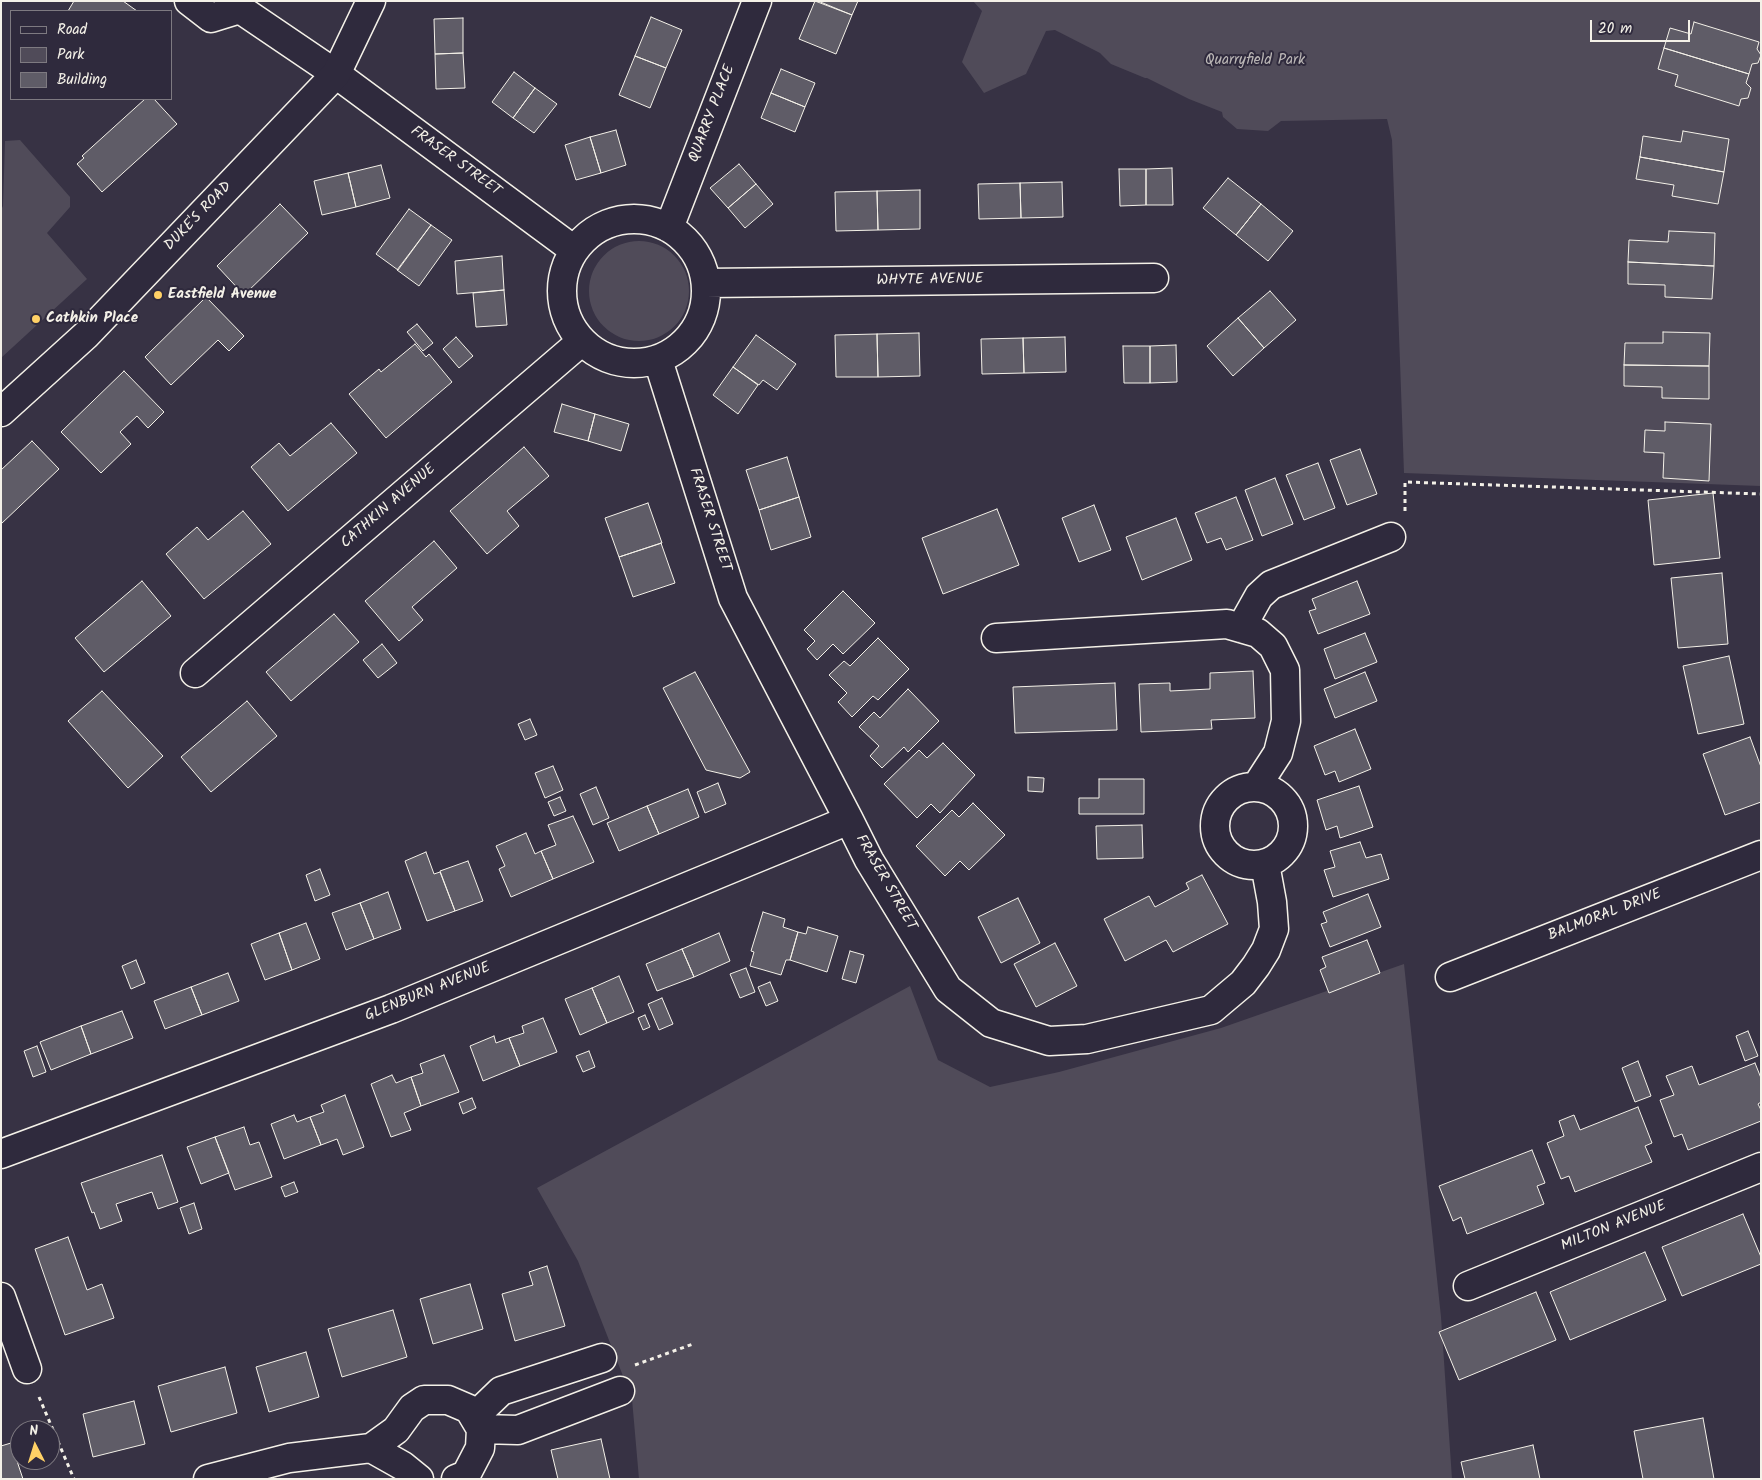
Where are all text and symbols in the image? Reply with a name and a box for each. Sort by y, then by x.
legend [10,10,172,100]
scale bar [1592,10,1692,42]
text: 20 m [1598,17,1632,41]
text: Road [57,18,87,42]
text: Park [57,43,84,67]
park label: Quarryfield Park [1205,52,1305,70]
street label: QUARRY PLACE [686,63,740,165]
text: Building [57,68,107,92]
street label: FRASER STREET [406,123,504,201]
street label: DUKE'S ROAD [162,179,236,255]
street label: WHYTE AVENUE [876,271,984,291]
place label: Eastfield Avenue [168,286,277,304]
marker: Eastfield Avenue [152,289,164,301]
place label: Cathkin Place [46,310,138,328]
marker: Cathkin Place [30,313,42,325]
street label: CATHKIN AVENUE [338,461,440,553]
street label: FRASER STREET [684,466,734,574]
street label: FRASER STREET [850,832,920,934]
street label: BALMORAL DRIVE [1546,886,1664,946]
street label: GLENBURN AVENUE [363,960,493,1026]
street label: MILTON AVENUE [1559,1198,1669,1256]
north arrow [10,1420,60,1470]
text: N [28,1420,39,1442]

